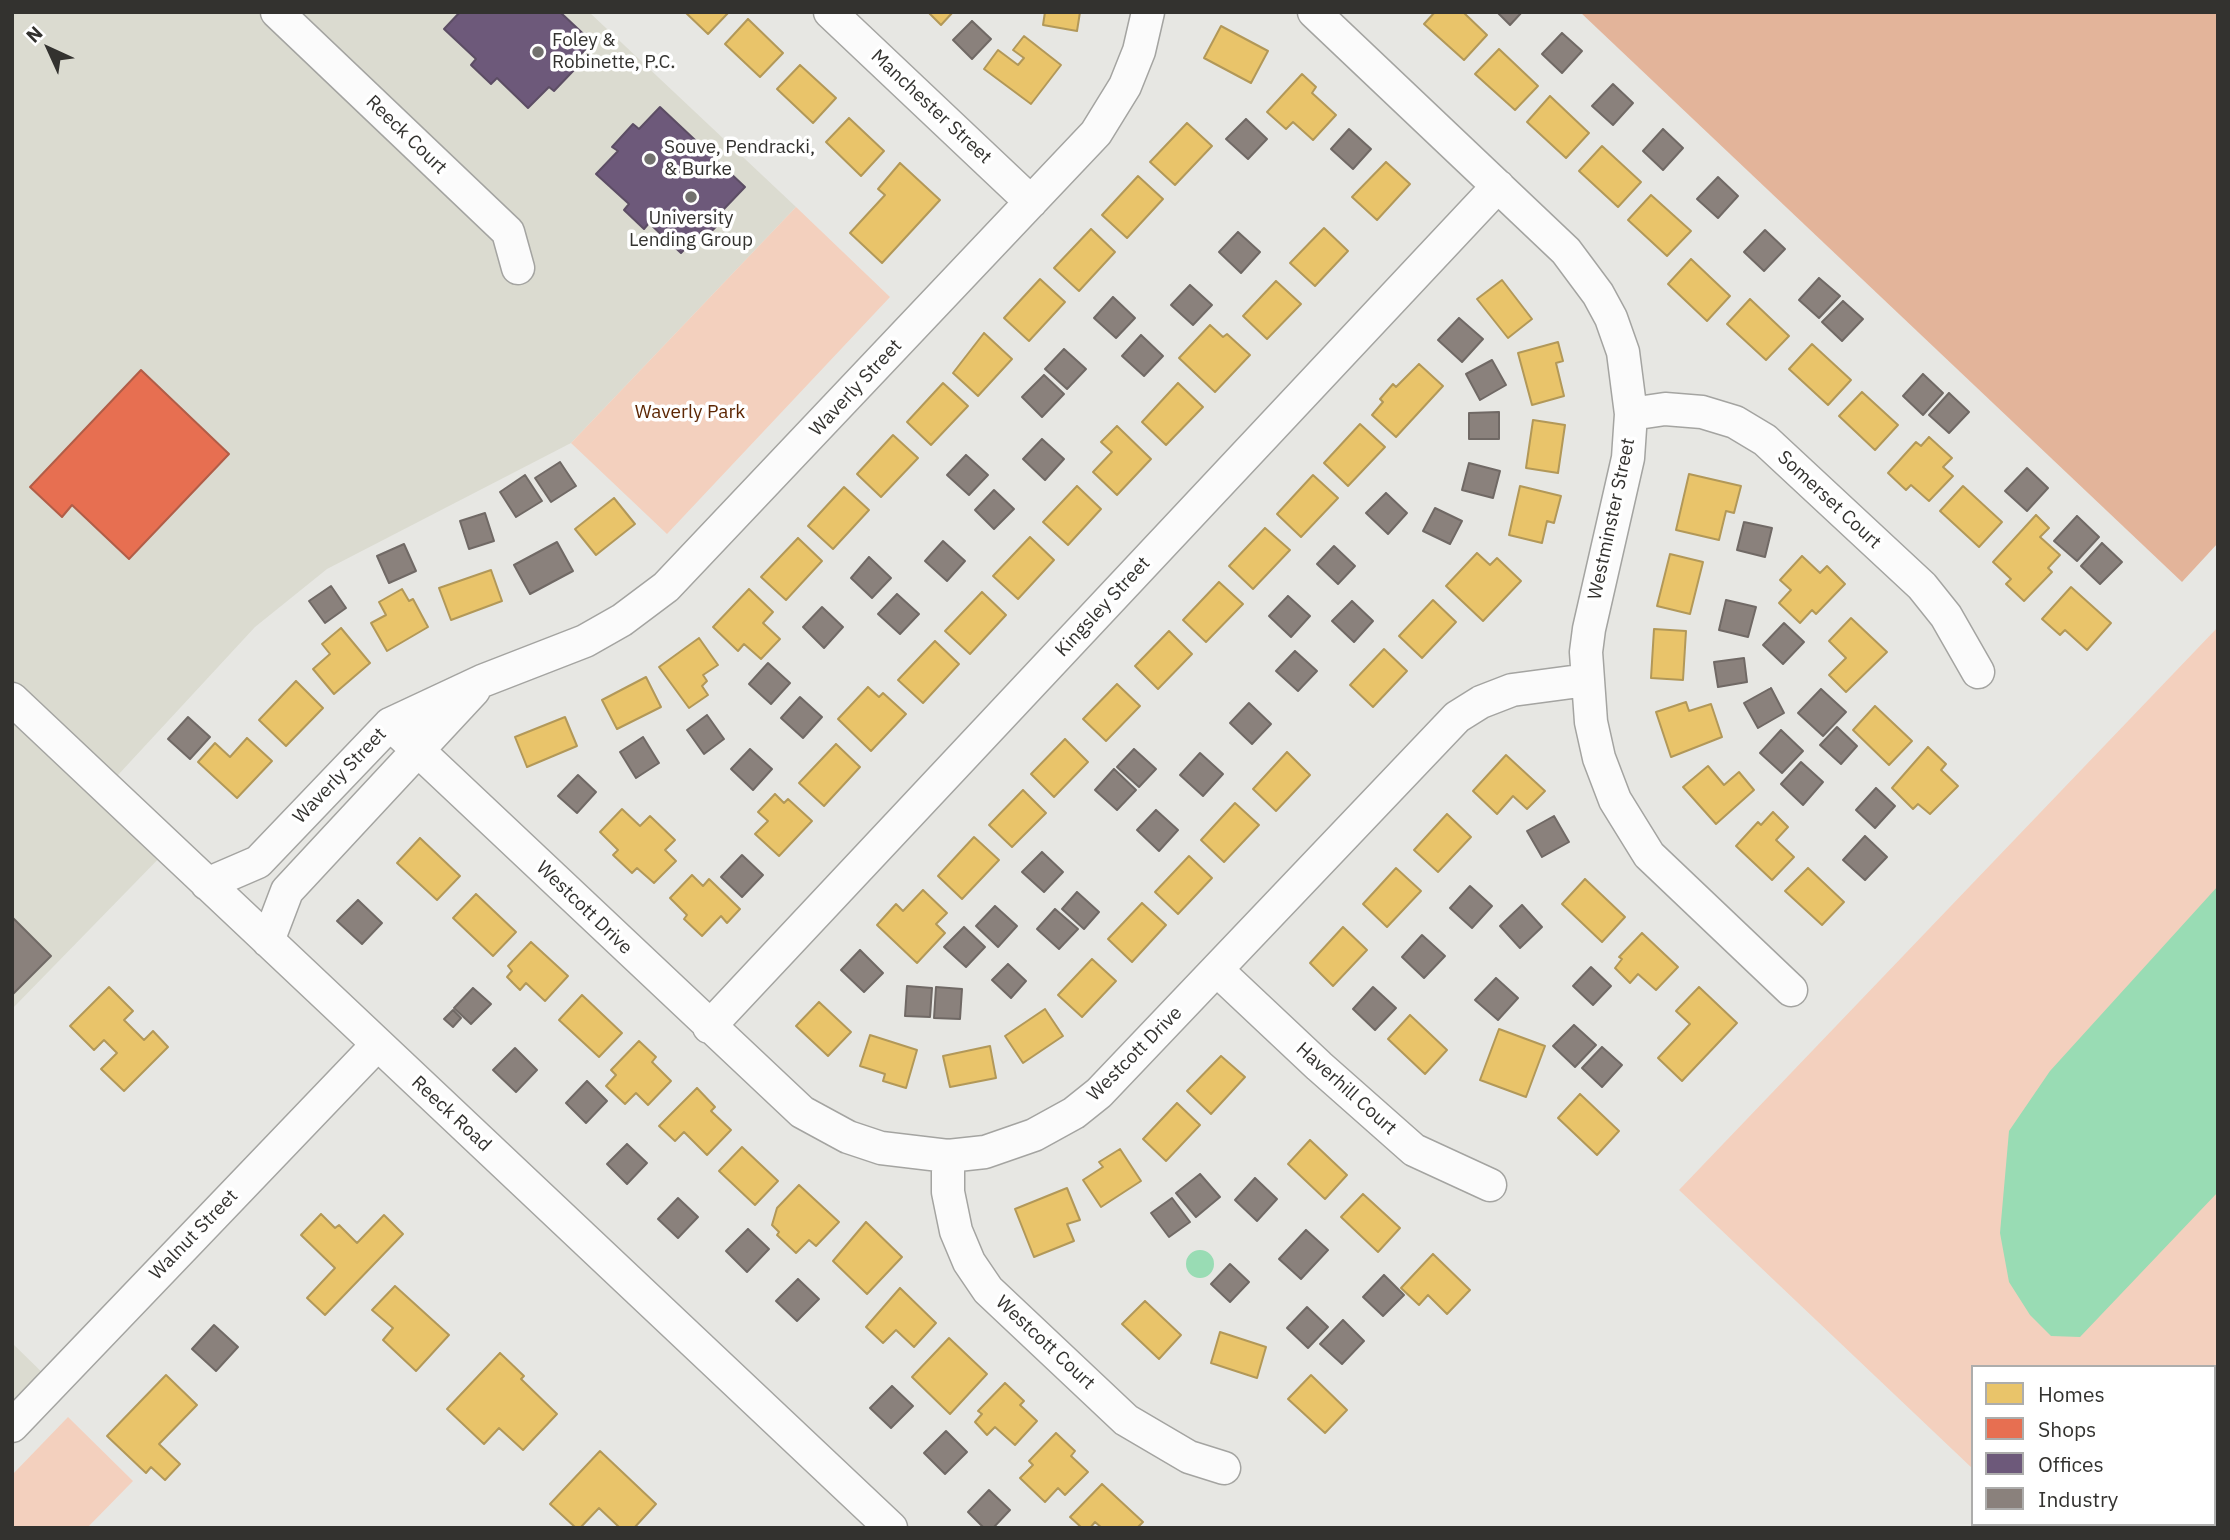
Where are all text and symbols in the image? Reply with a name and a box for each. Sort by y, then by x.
north arrow [14,14,84,84]
text: N [21,21,47,48]
place label: Foley & Robinette, P.C. [552,30,675,74]
marker: Foley & Robinette, P.C. [530,44,546,60]
street label: Manchester Street [866,45,996,169]
street label: Reeck Court [361,91,451,179]
place label: Souve, Pendracki, & Burke [664,137,815,181]
marker: Souve, Pendracki, & Burke [642,151,658,167]
marker: University Lending Group [683,189,699,205]
place label: University Lending Group [629,208,753,252]
street label: Waverly Street [805,335,907,441]
park label: Waverly Park [635,402,745,424]
street label: Westminster Street [1584,436,1640,602]
street label: Somerset Court [1772,446,1886,554]
street label: Kingsley Street [1051,552,1155,662]
street label: Waverly Street [289,723,391,829]
street label: Westcott Drive [531,857,637,959]
street label: Westcott Drive [1083,1002,1187,1106]
street label: Haverhill Court [1291,1038,1401,1140]
street label: Reeck Road [406,1071,496,1157]
street label: Walnut Street [145,1185,243,1285]
street label: Westcott Court [991,1291,1099,1395]
legend [1971,1365,2216,1526]
text: Homes [2038,1380,2105,1408]
text: Shops [2038,1415,2096,1443]
text: Offices [2038,1450,2104,1478]
text: Industry [2038,1485,2118,1513]

